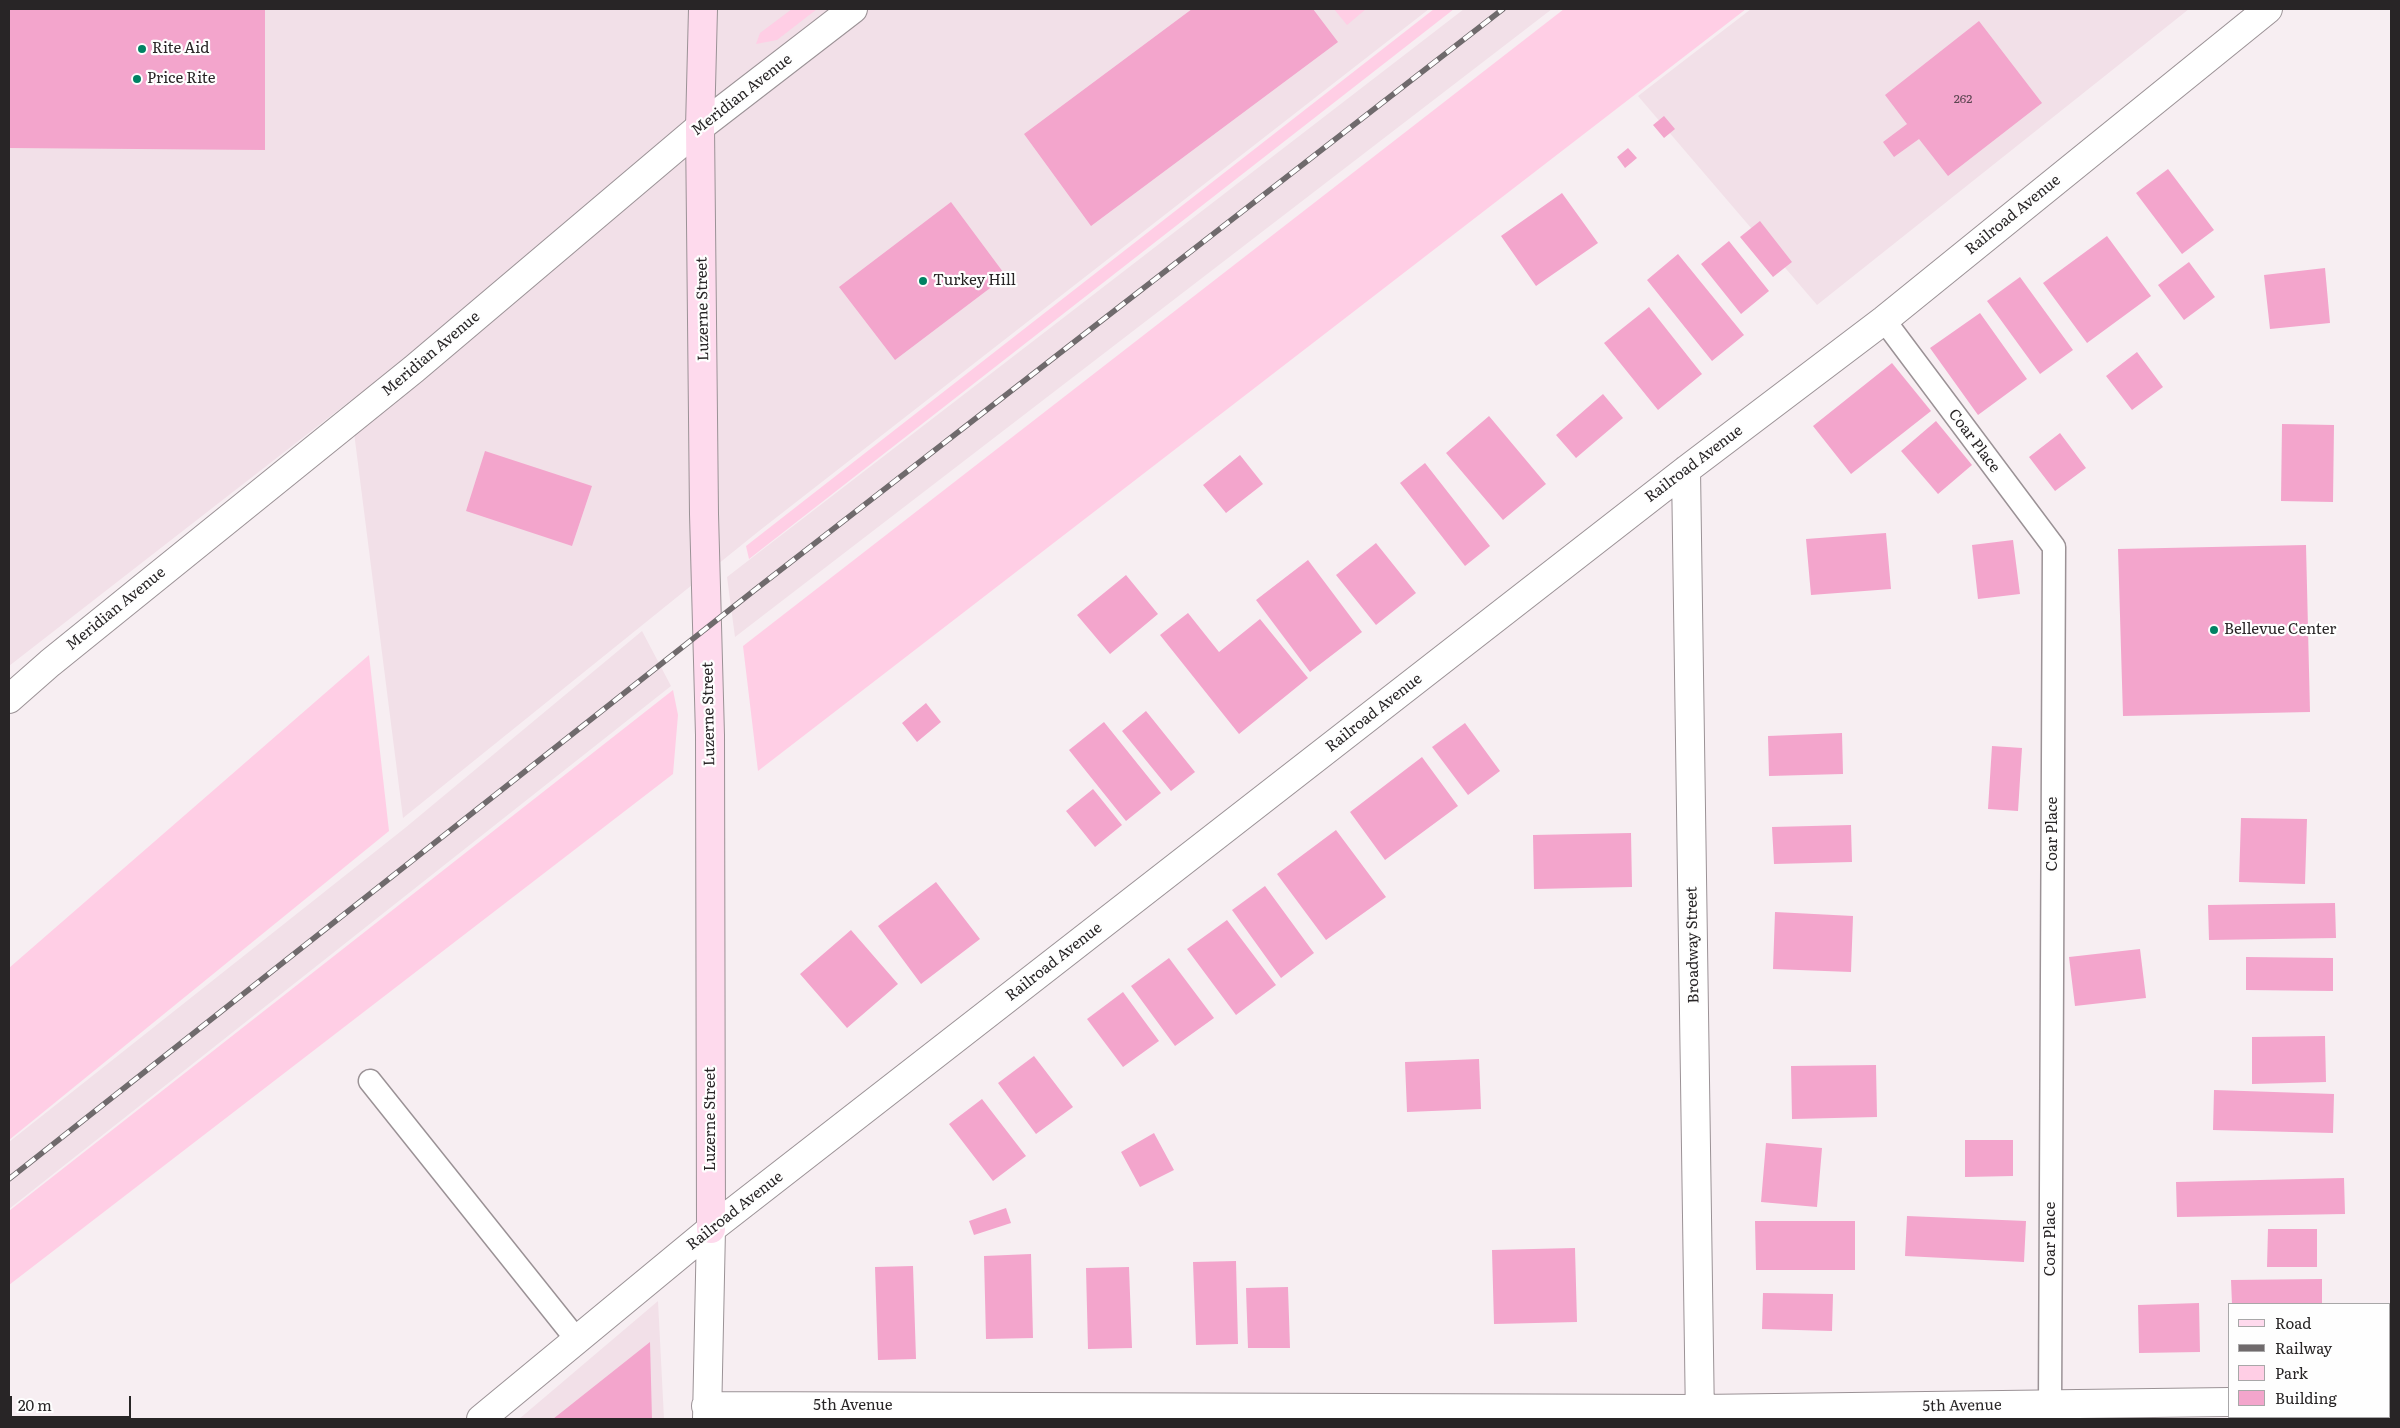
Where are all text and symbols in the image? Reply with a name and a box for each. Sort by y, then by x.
place label: Rite Aid [152,40,209,58]
marker: Rite Aid [136,43,148,55]
street label: Meridian Avenue [688,50,796,140]
place label: Price Rite [147,70,216,88]
marker: Price Rite [131,73,143,85]
house number: 262 [1954,92,1972,106]
street label: Railroad Avenue [1962,171,2064,259]
street label: Luzerne Street [693,257,713,361]
place label: Turkey Hill [933,272,1016,290]
marker: Turkey Hill [917,275,929,287]
street label: Meridian Avenue [378,308,484,400]
street label: Coar Place [1944,406,2004,476]
street label: Railroad Avenue [1642,422,1746,506]
street label: Meridian Avenue [63,564,169,654]
place label: Bellevue Center [2224,621,2336,639]
marker: Bellevue Center [2208,624,2220,636]
street label: Luzerne Street [699,662,719,766]
street label: Railroad Avenue [1322,670,1426,756]
street label: Coar Place [2044,797,2062,871]
street label: Broadway Street [1683,886,1703,1004]
street label: Railroad Avenue [1002,919,1106,1005]
street label: Luzerne Street [702,1067,720,1171]
street label: Railroad Avenue [683,1168,787,1254]
street label: Coar Place [2042,1202,2060,1276]
legend [2228,1303,2390,1418]
text: Road [2275,1311,2311,1334]
text: Railway [2275,1336,2332,1359]
text: Park [2275,1361,2308,1384]
scale bar [12,1386,134,1418]
text: Building [2275,1386,2337,1409]
text: 20 m [18,1393,52,1416]
street label: 5th Avenue [1922,1396,2002,1416]
street label: 5th Avenue [813,1397,893,1415]

